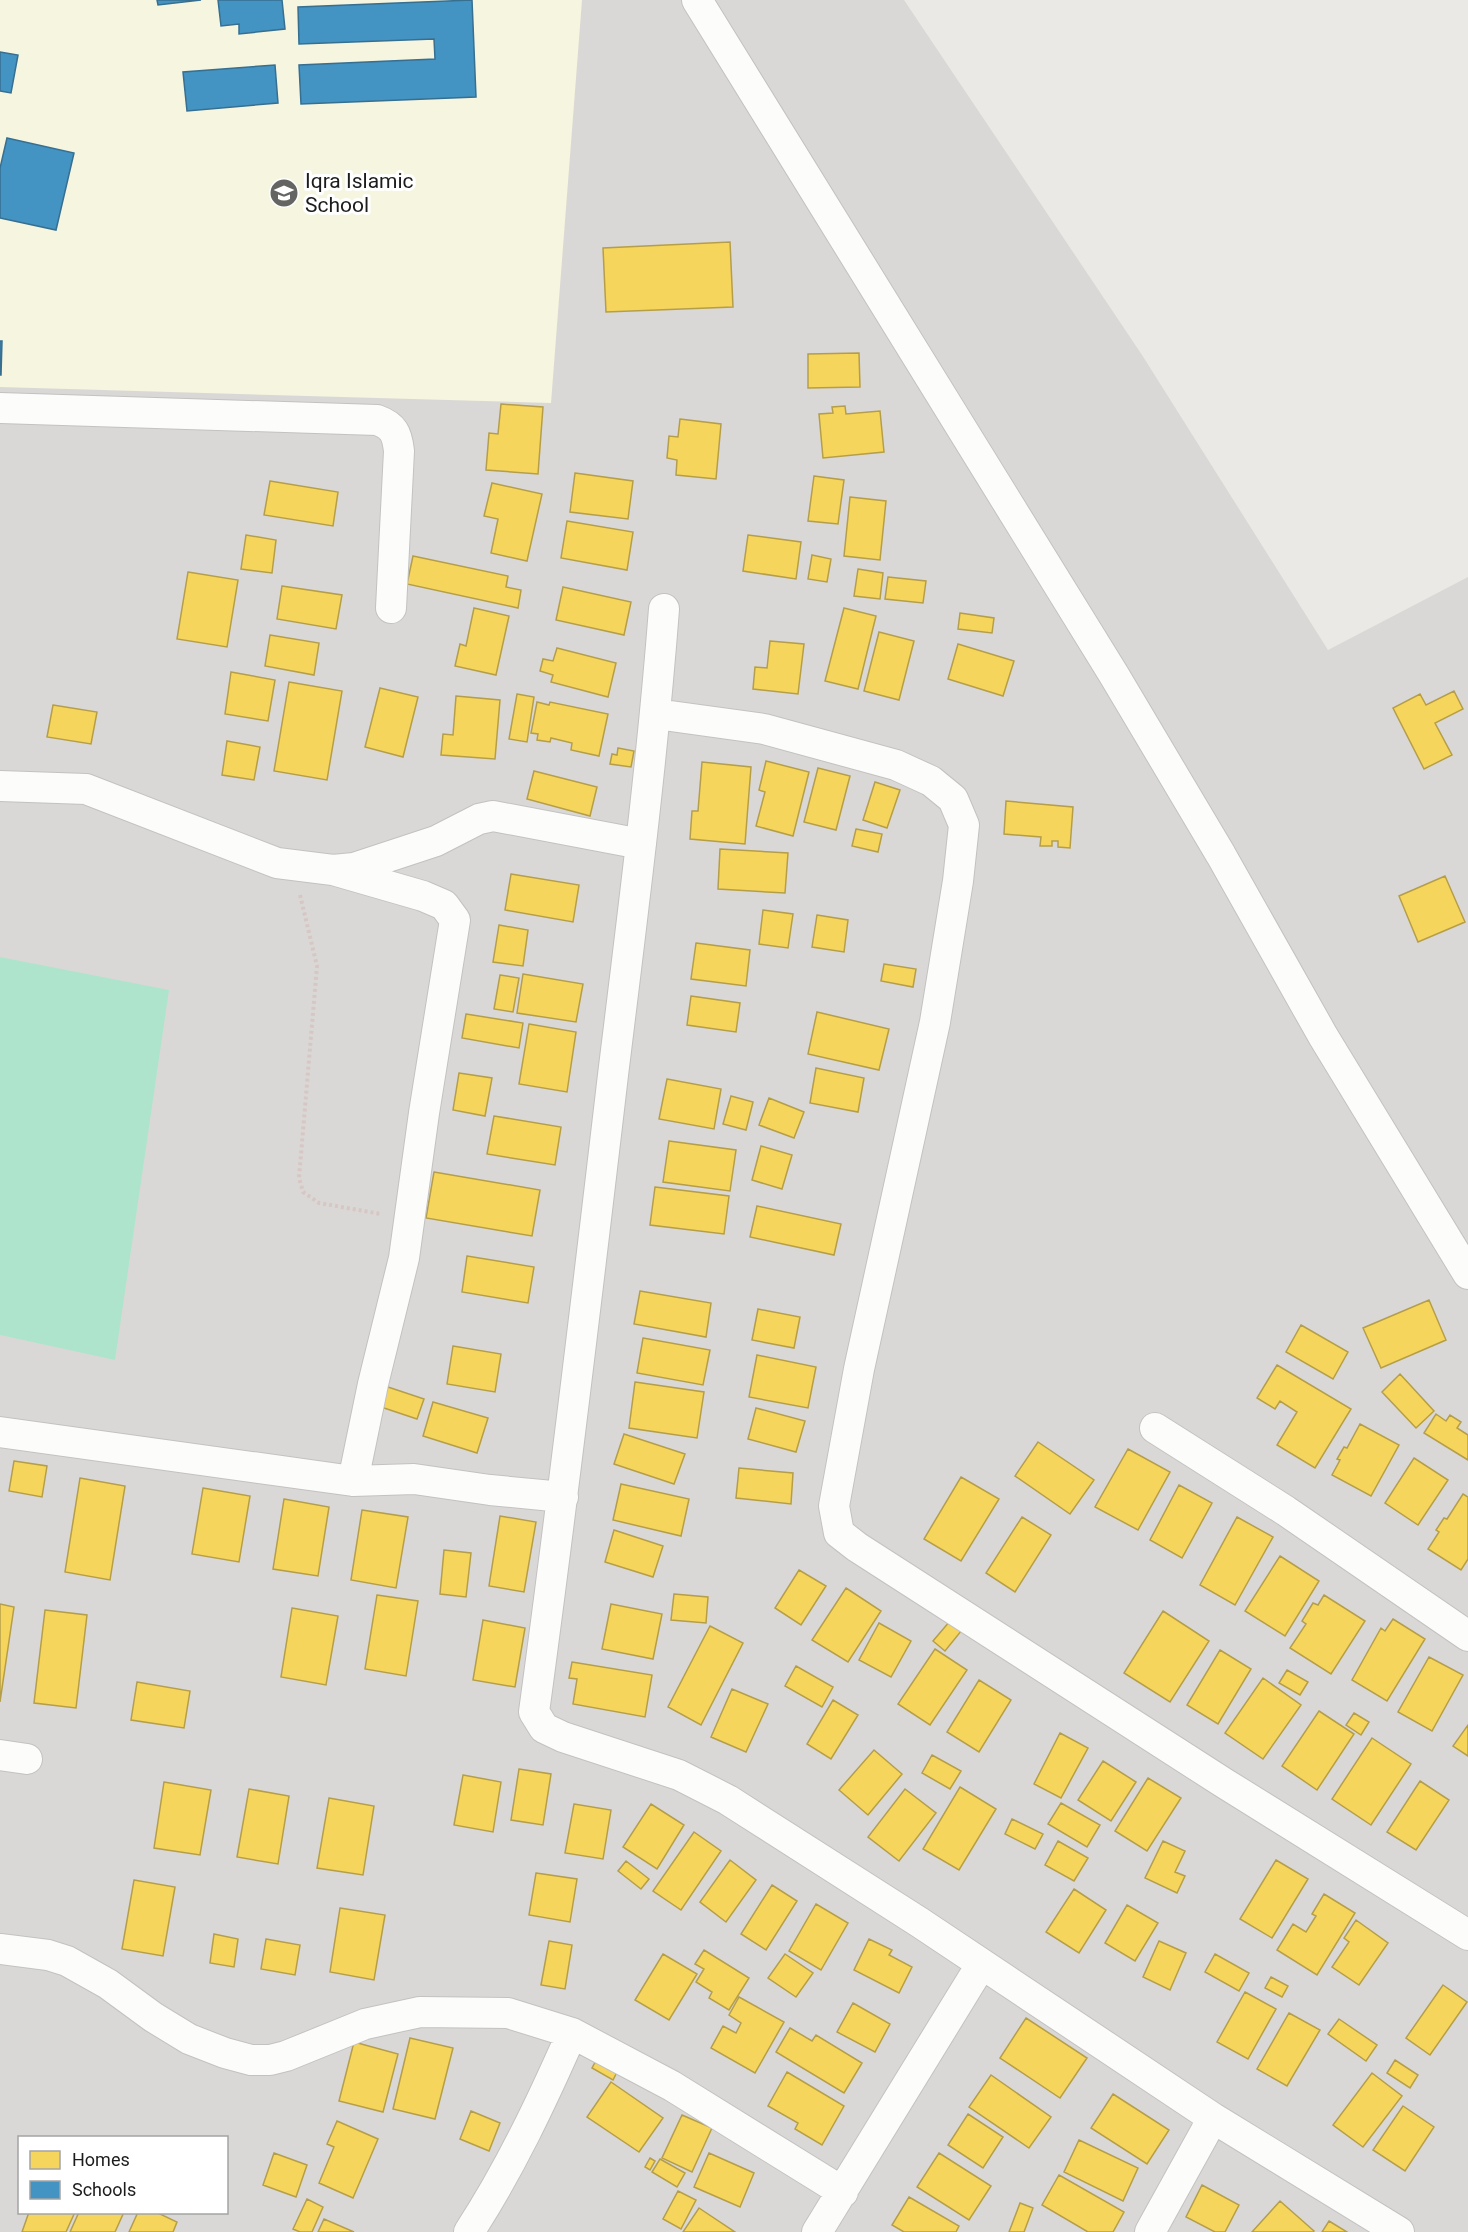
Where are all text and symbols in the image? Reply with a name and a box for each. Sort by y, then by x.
place label: Iqra Islamic School [305,169,414,217]
school or university icon: Iqra Islamic School [268,177,300,209]
legend [18,2136,228,2214]
text: Homes [72,2149,130,2170]
text: Schools [72,2179,136,2200]

